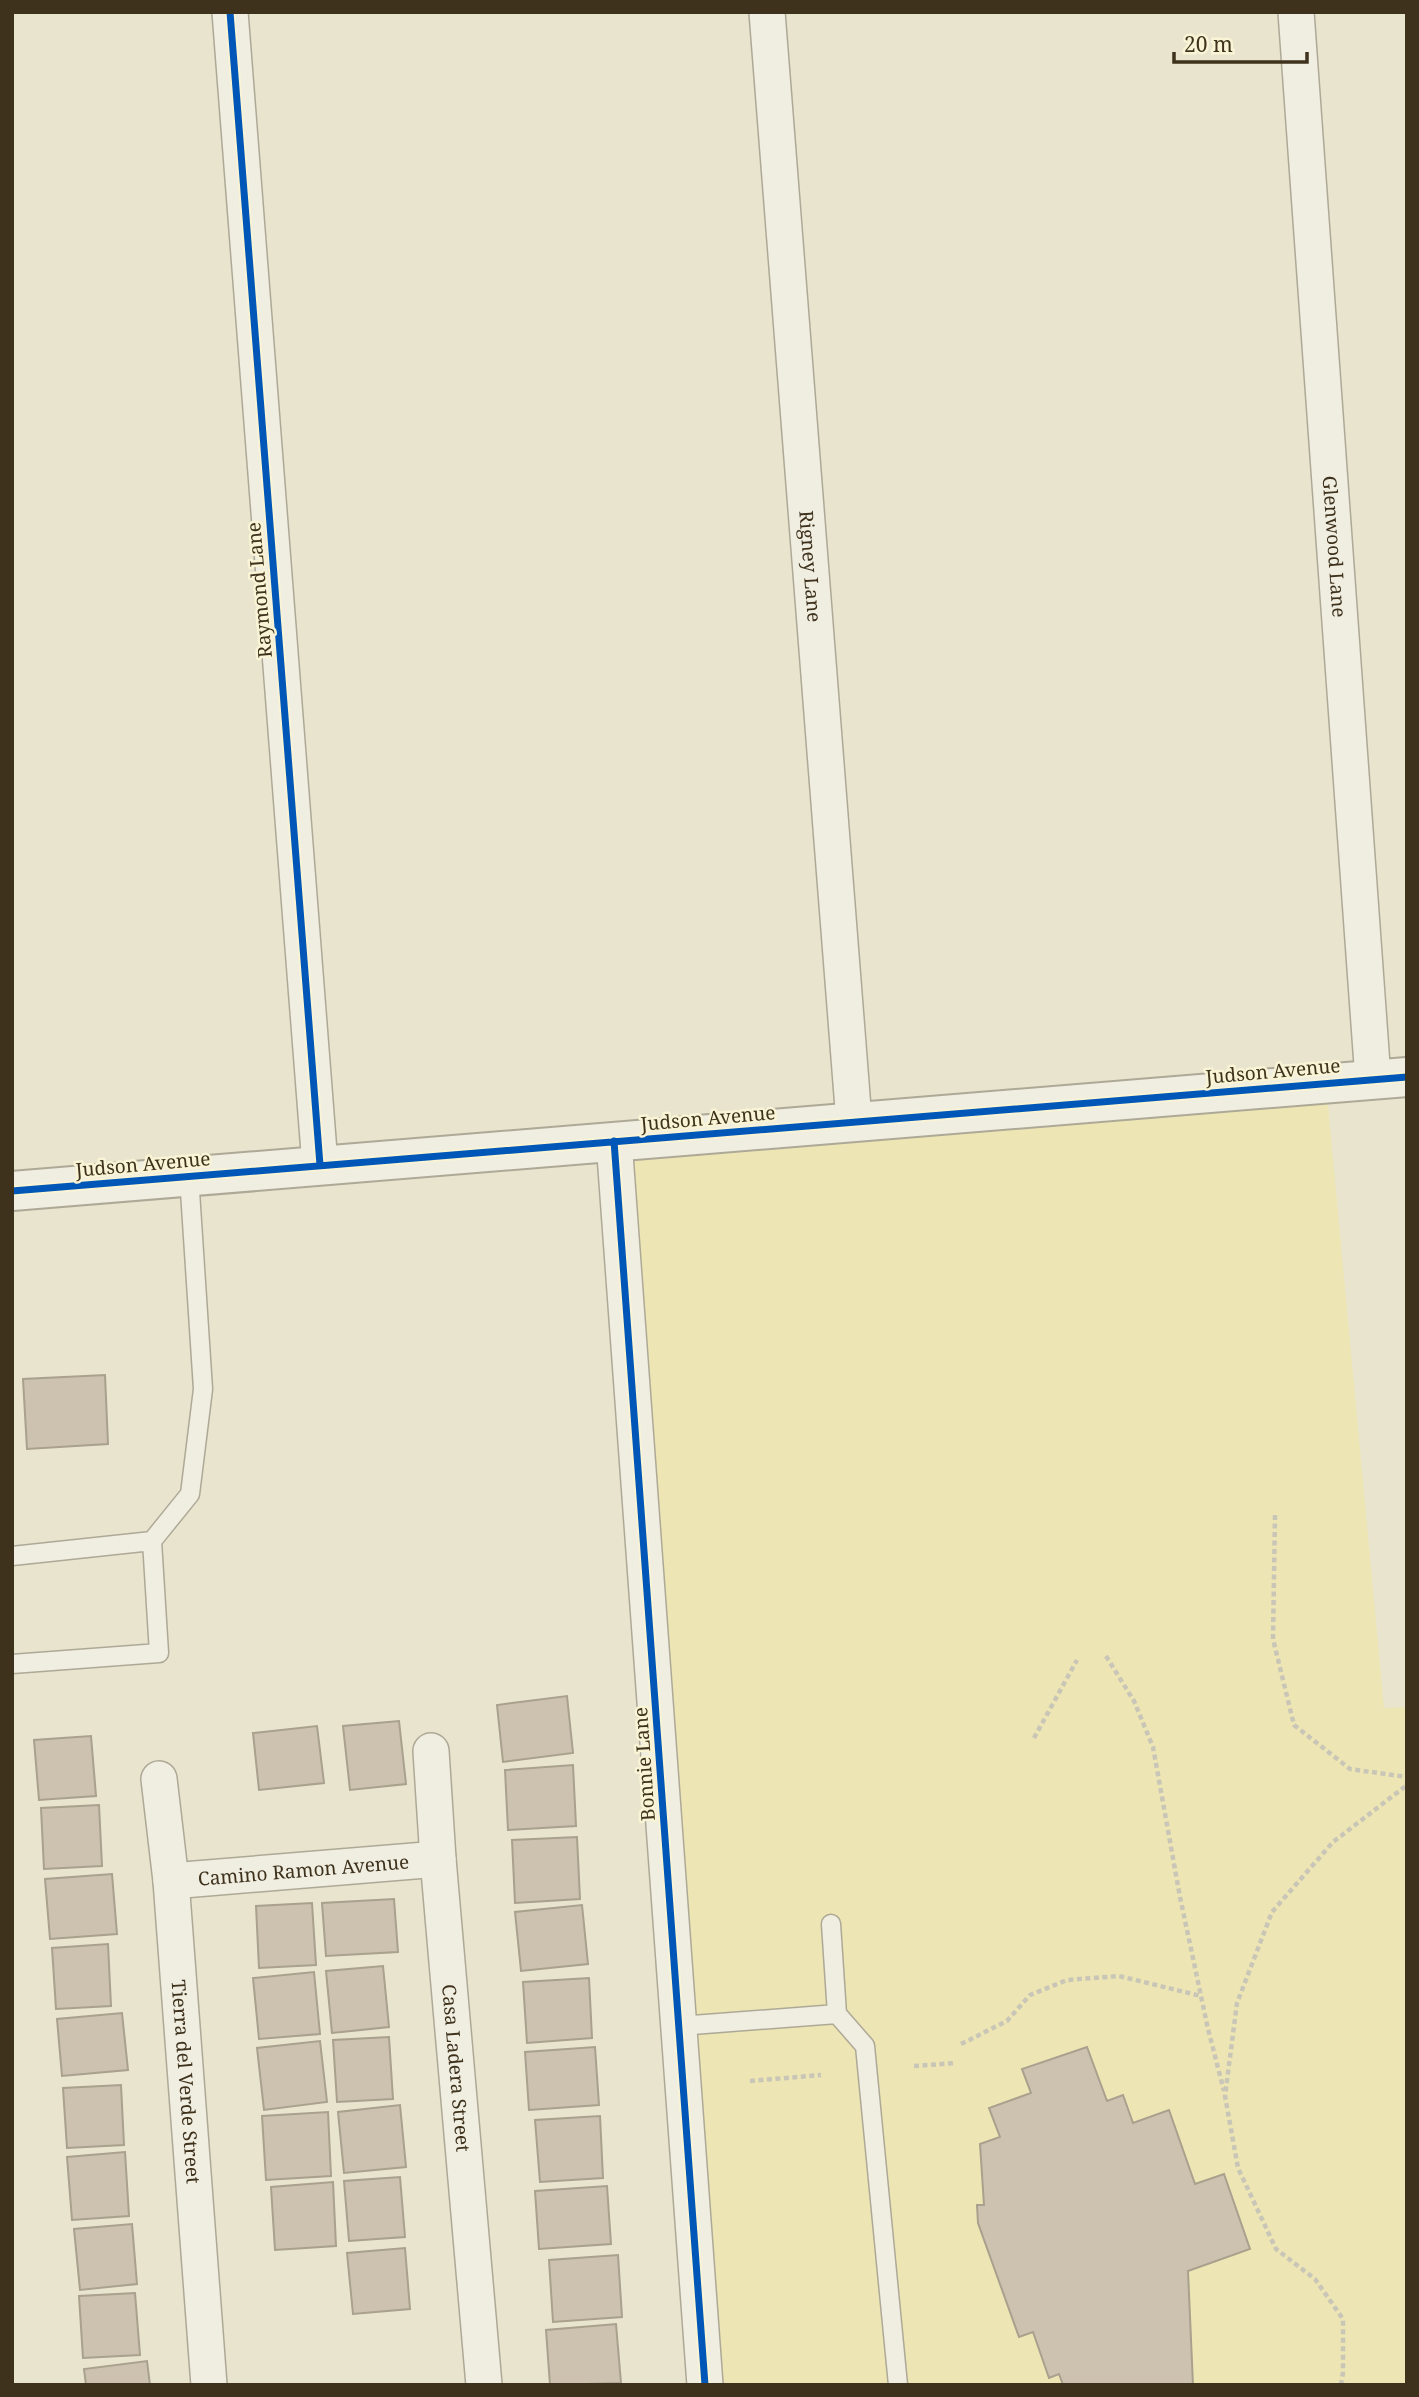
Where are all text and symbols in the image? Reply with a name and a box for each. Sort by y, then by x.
scale bar [1174,21,1307,65]
text: 20 m [1184,30,1233,58]
street label: Glenwood Lane [1317,475,1353,618]
street label: Rigney Lane [793,509,828,623]
street label: Raymond Lane [240,521,278,659]
street label: Judson Avenue [1204,1052,1341,1090]
street label: Judson Avenue [639,1099,776,1137]
street label: Judson Avenue [74,1145,211,1183]
street label: Bonnie Lane [627,1706,661,1822]
street label: Camino Ramon Avenue [197,1848,410,1892]
street label: Tierra del Verde Street [165,1979,207,2185]
street label: Casa Ladera Street [436,1983,477,2153]

